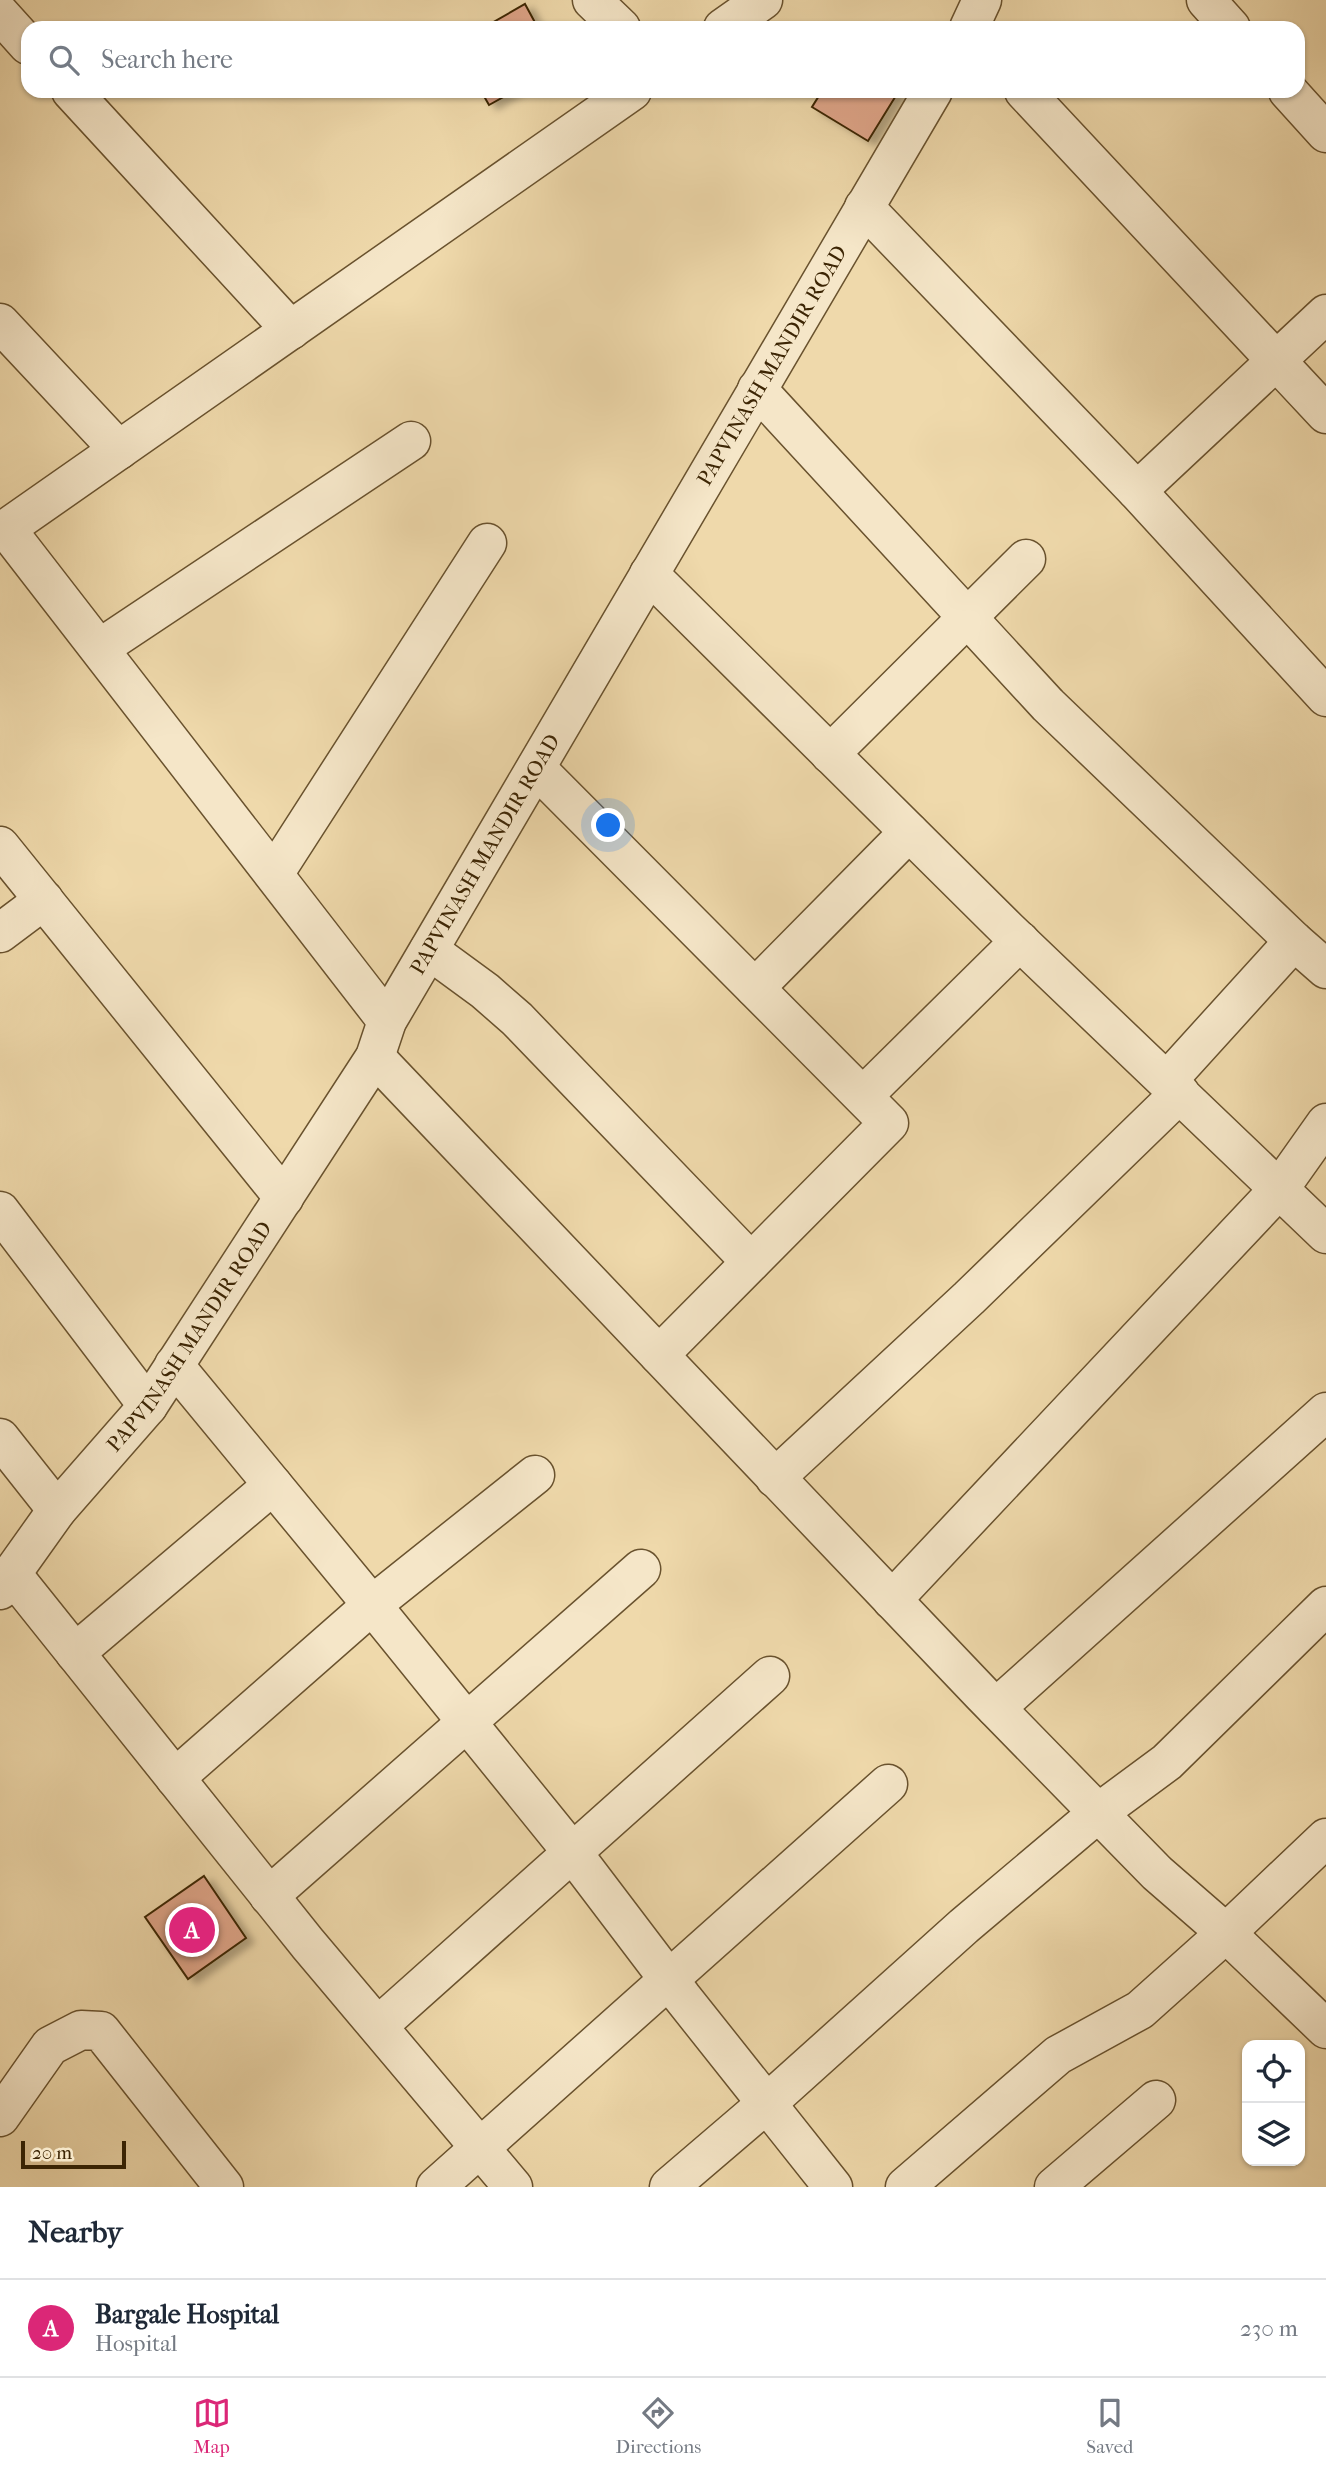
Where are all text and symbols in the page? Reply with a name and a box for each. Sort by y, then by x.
search box [21,21,1305,98]
icon: search [45,41,83,79]
text: Search here [101,44,233,75]
street label: PAPVINASH MANDIR ROAD [692,241,852,490]
street label: PAPVINASH MANDIR ROAD [405,730,565,979]
your location [591,808,625,842]
street label: PAPVINASH MANDIR ROAD [102,1217,277,1457]
pin: A [169,1904,215,1956]
map controls [1242,2040,1305,2166]
button: locate [1242,2040,1305,2103]
button: layers [1242,2103,1305,2166]
scale bar [21,2138,126,2170]
text: 20 m [32,2142,72,2164]
text: Nearby [28,2215,123,2250]
text: Bargale Hospital [95,2299,279,2330]
text: A [44,2315,58,2342]
text: 230 m [1240,2315,1298,2342]
text: Hospital [95,2330,177,2357]
tab: Map [193,2394,231,2458]
tab: Directions [616,2394,701,2458]
tab: Saved [1086,2394,1133,2458]

